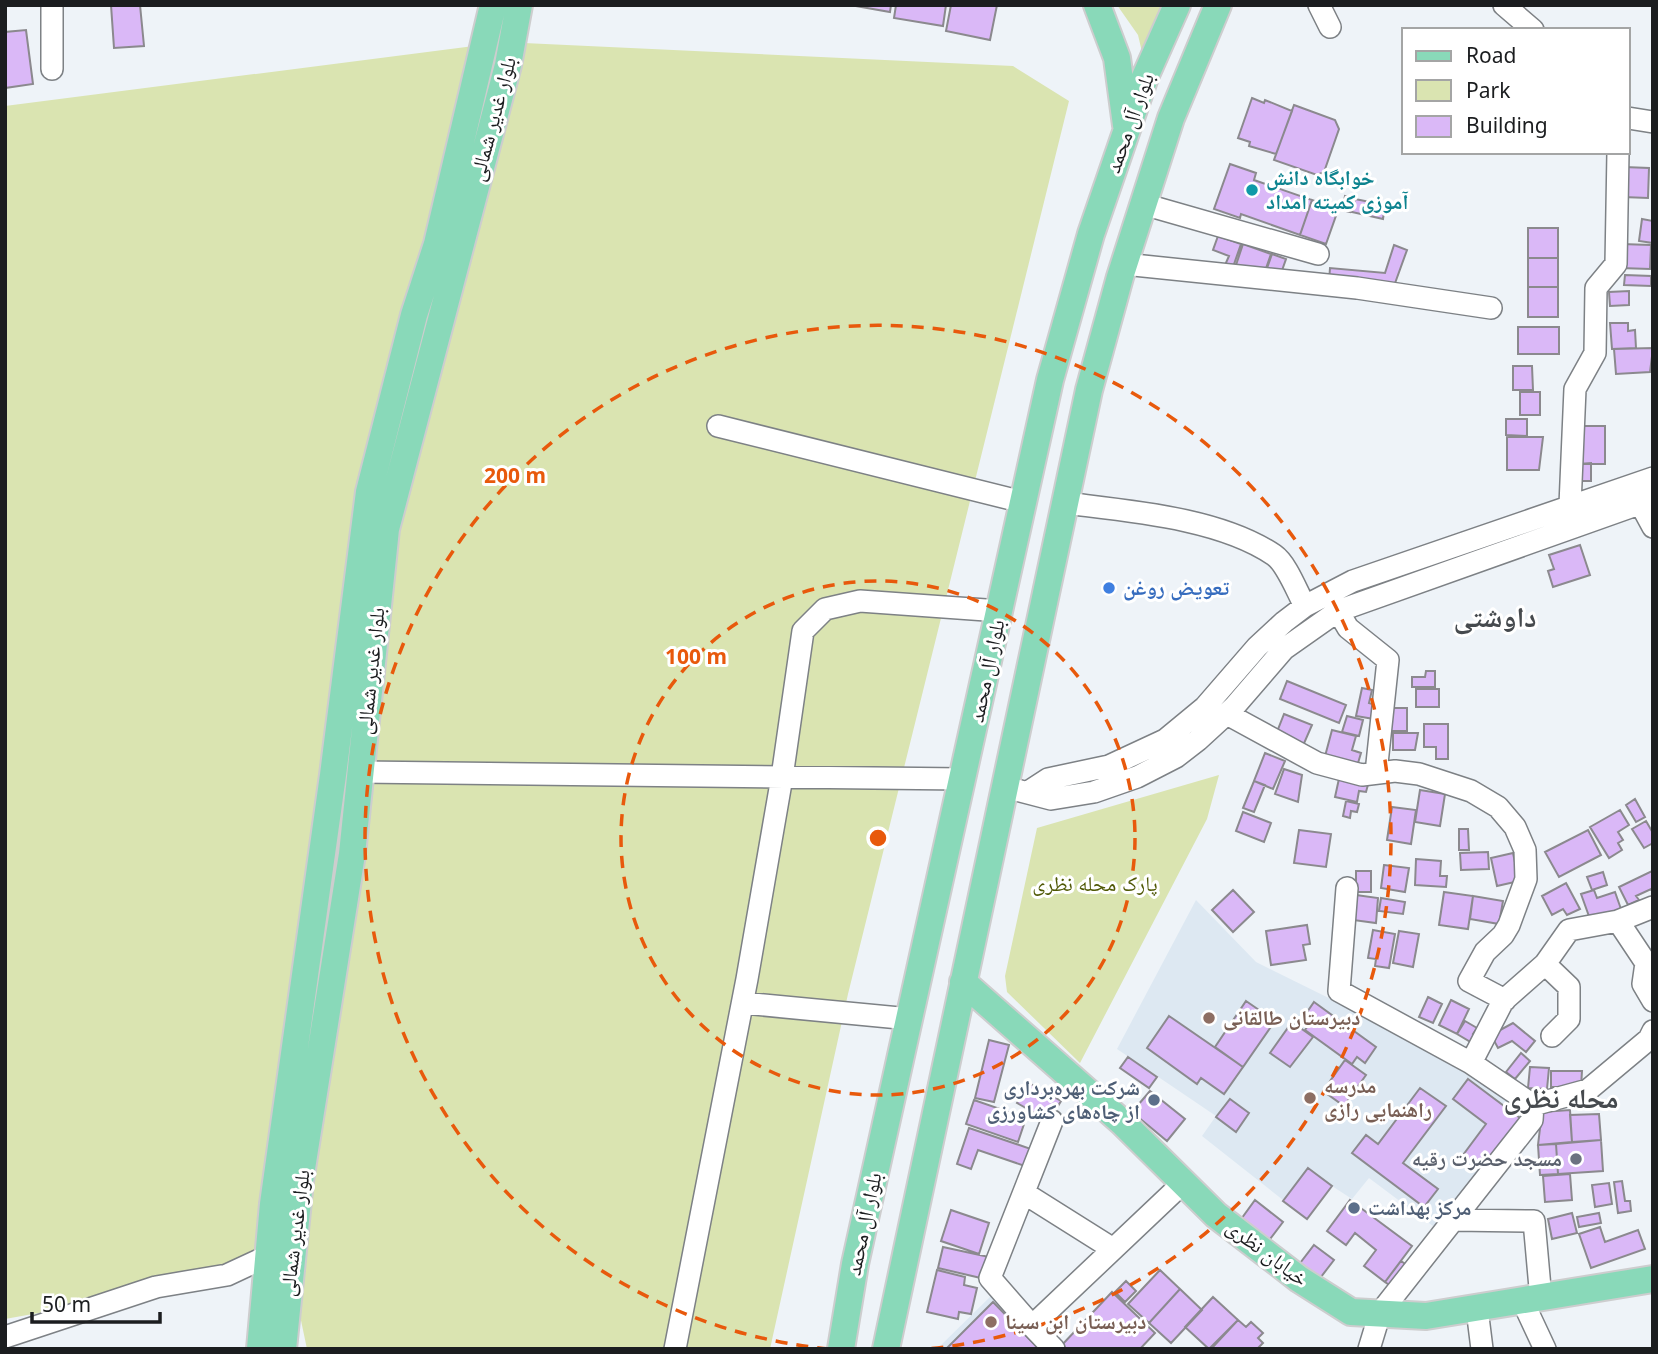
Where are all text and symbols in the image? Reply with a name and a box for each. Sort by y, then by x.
legend [1402,28,1630,154]
text: Road [1466,41,1516,69]
street label: بلوار غدیر شمالی [462,53,522,184]
street label: بلوار آل محمد [1098,69,1160,177]
text: Park [1466,76,1511,104]
text: Building [1466,111,1548,139]
place label: خوابگاه دانش آموزی کمیته امداد [1266,163,1409,215]
marker: خوابگاه دانش آموزی کمیته امداد [1244,182,1260,198]
text: 200 m [484,461,546,489]
place label: تعویض روغن [1123,573,1230,601]
marker: تعویض روغن [1101,580,1117,596]
district label: داوشتی [1453,597,1537,635]
street label: بلوار غدیر شمالی [349,606,391,736]
street label: بلوار آل محمد [961,617,1011,725]
text: 100 m [665,642,727,670]
centre of rings [866,826,890,850]
park label: پارک محله نظری [1032,869,1158,897]
place label: دبیرستان طالقانی [1223,1003,1360,1031]
marker: دبیرستان طالقانی [1201,1010,1217,1026]
place label: مدرسه راهنمایی رازی [1324,1071,1432,1123]
place label: شرکت بهره‌برداری از چاه‌های کشاورزی [987,1073,1140,1125]
district label: محله نظری [1503,1078,1619,1116]
marker: مدرسه راهنمایی رازی [1302,1090,1318,1106]
marker: شرکت بهره‌برداری از چاه‌های کشاورزی [1146,1092,1162,1108]
place label: مسجد حضرت رقیه [1412,1144,1562,1172]
marker: مسجد حضرت رقیه [1568,1151,1584,1167]
street label: بلوار غدیر شمالی [272,1168,316,1298]
street label: بلوار آل محمد [838,1170,888,1278]
place label: مرکز بهداشت [1368,1193,1471,1221]
marker: مرکز بهداشت [1346,1200,1362,1216]
street label: خیابان نظری [1221,1212,1314,1292]
scale bar [32,1280,159,1324]
text: 50 m [42,1290,91,1318]
place label: دبیرستان ابن سینا [1005,1307,1146,1335]
marker: دبیرستان ابن سینا [983,1314,999,1330]

